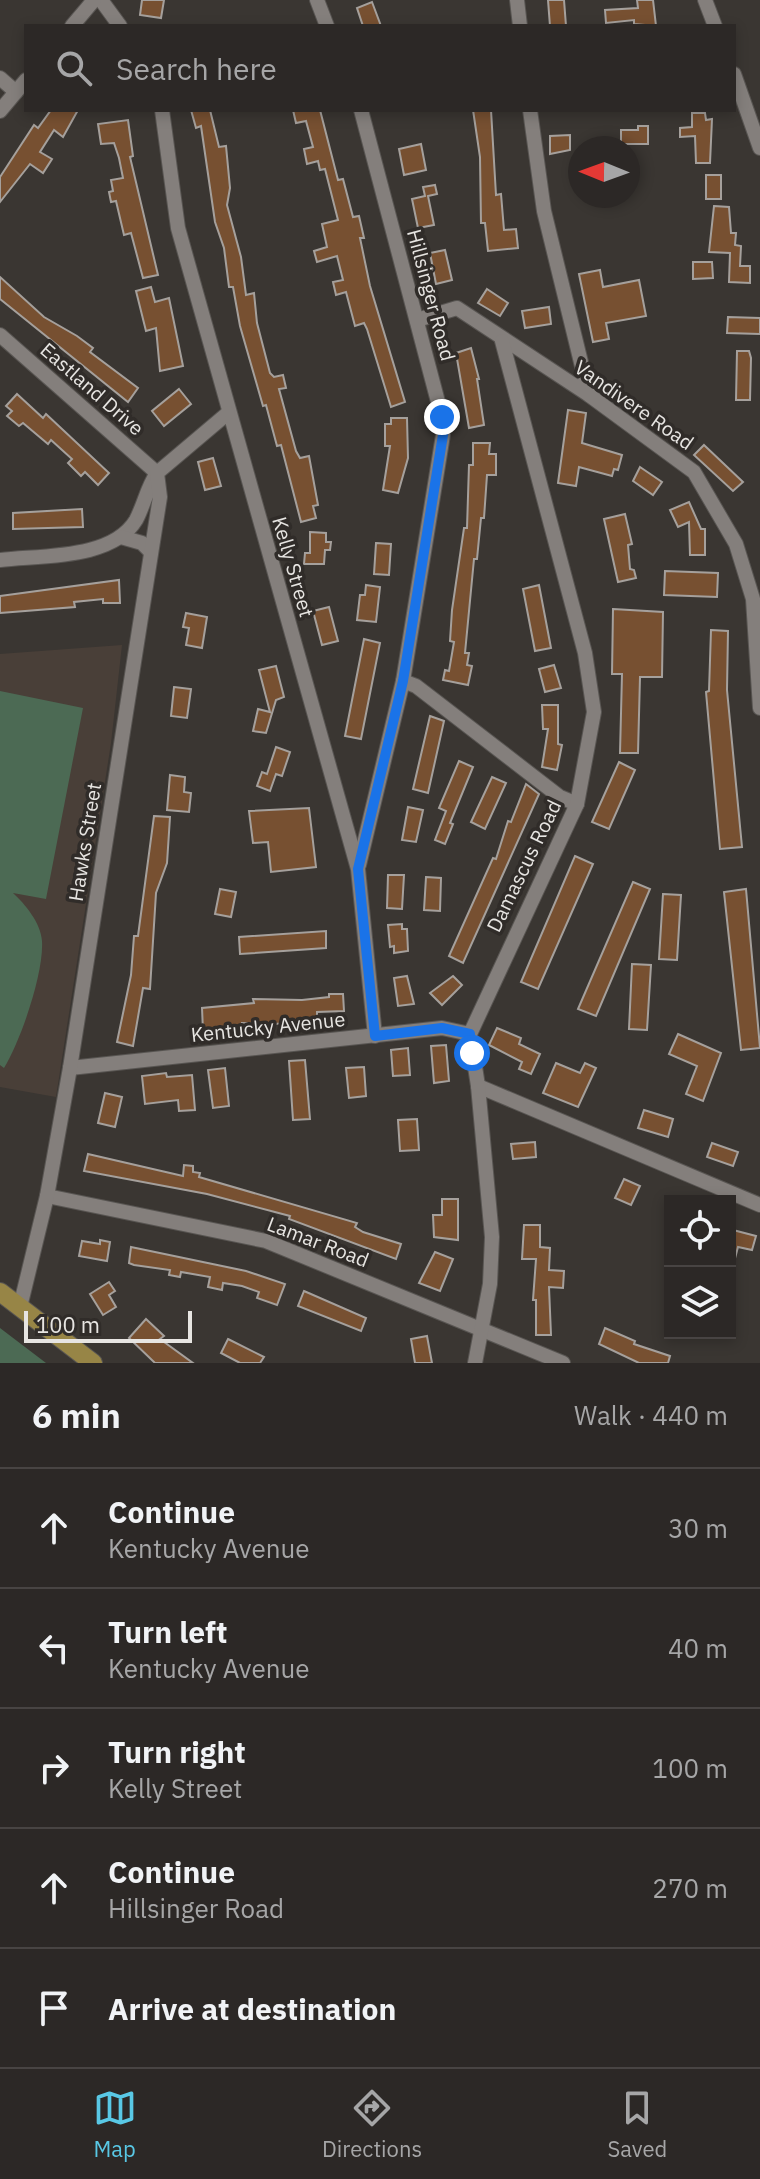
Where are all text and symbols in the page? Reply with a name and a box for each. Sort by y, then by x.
search box [24,24,736,112]
icon: search [52,46,96,90]
text: Search here [116,49,277,88]
north arrow [568,136,640,208]
street label: Hillsinger Road [401,226,462,364]
street label: Eastland Drive [35,336,150,441]
street label: Vandivere Road [569,353,699,456]
route end [424,399,460,435]
street label: Kelly Street [266,513,321,620]
street label: Hawks Street [62,781,107,903]
street label: Damascus Road [480,795,567,936]
street label: Kentucky Avenue [189,1005,346,1048]
route start [454,1035,490,1071]
map controls [664,1195,736,1339]
button: locate [664,1195,736,1267]
street label: Lamar Road [263,1210,373,1273]
button: layers [664,1267,736,1339]
scale bar [24,1307,192,1343]
text: 100 m [36,1310,100,1339]
text: 6 min [32,1393,121,1437]
text: Walk · 440 m [574,1398,728,1432]
text: Continue [108,1492,235,1531]
icon: ahead [32,1506,76,1550]
text: 30 m [668,1511,728,1545]
text: Kentucky Avenue [108,1531,309,1565]
text: Turn left [108,1612,227,1651]
icon: left [32,1626,76,1670]
text: 40 m [668,1631,728,1665]
text: Kentucky Avenue [108,1651,309,1685]
text: Turn right [108,1732,246,1771]
icon: right [32,1746,76,1790]
text: 100 m [652,1751,728,1785]
text: Kelly Street [108,1771,242,1805]
text: Continue [108,1852,235,1891]
icon: ahead [32,1866,76,1910]
text: 270 m [652,1871,728,1905]
text: Hillsinger Road [108,1891,284,1925]
icon: arrive [32,1986,76,2030]
text: Arrive at destination [108,1989,396,2028]
tab: Map [93,2086,137,2163]
tab: Directions [322,2086,422,2163]
tab: Saved [607,2086,667,2163]

